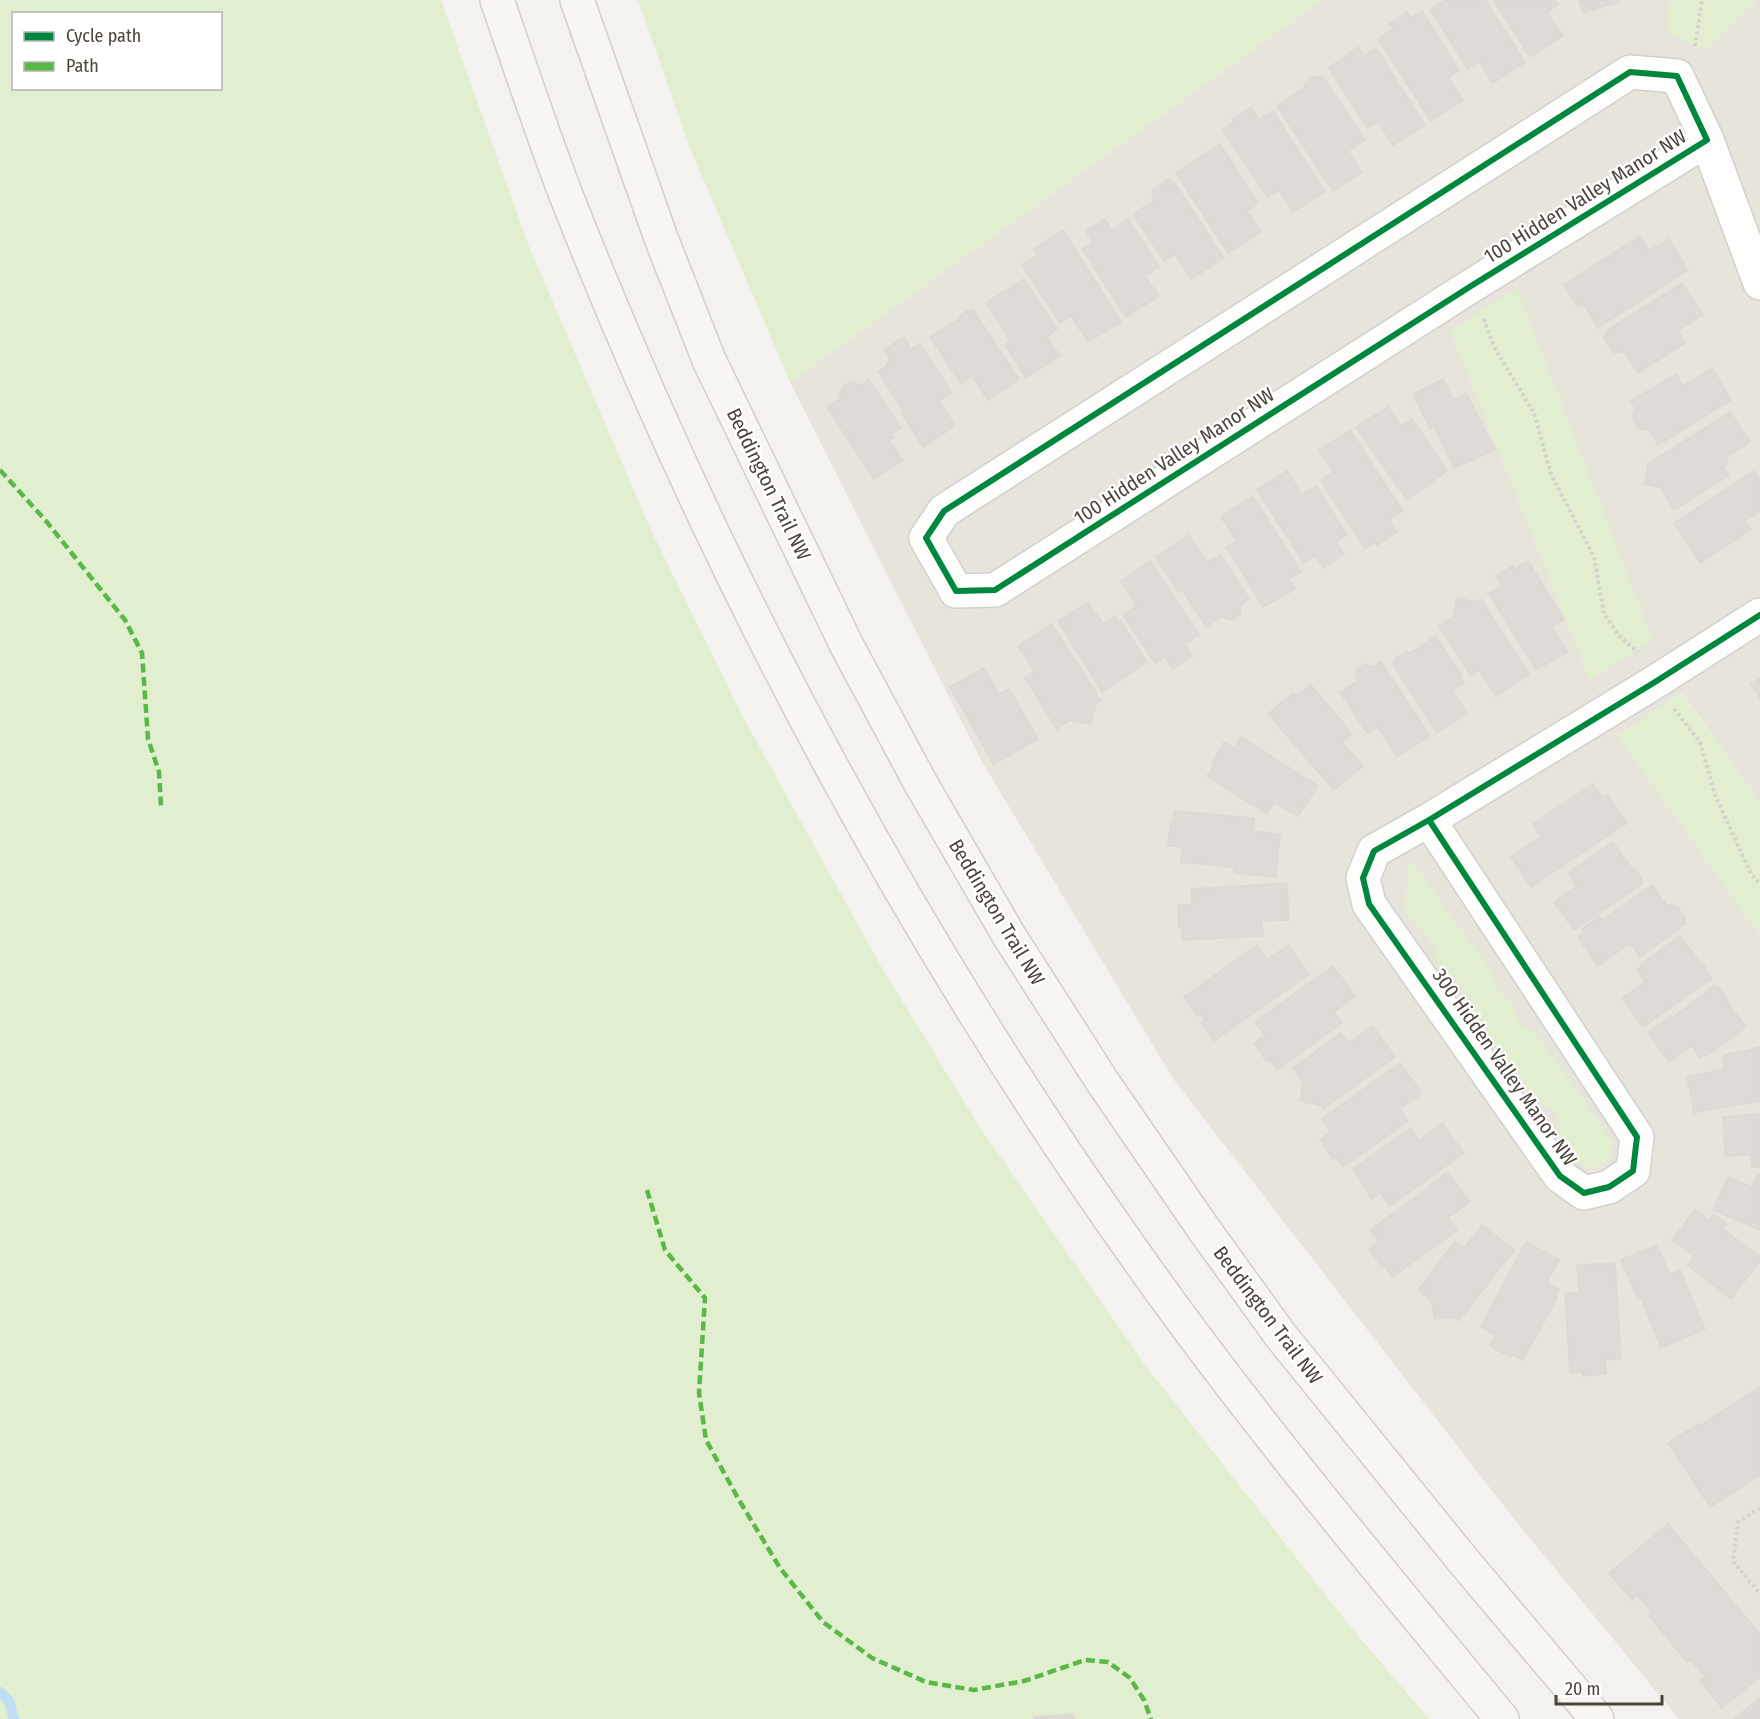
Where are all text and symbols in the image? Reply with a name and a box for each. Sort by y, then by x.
legend [12,12,222,90]
text: Cycle path [66,25,141,47]
text: Path [66,55,99,77]
street label: 100 Hidden Valley Manor NW [1479,124,1691,268]
street label: 100 Hidden Valley Manor NW [1069,382,1279,530]
street label: Beddington Trail NW [722,404,816,564]
street label: Beddington Trail NW [944,835,1050,989]
street label: 300 Hidden Valley Manor NW [1428,964,1582,1170]
street label: Beddington Trail NW [1208,1241,1328,1389]
scale bar [1556,1668,1662,1706]
text: 20 m [1565,1678,1600,1700]

